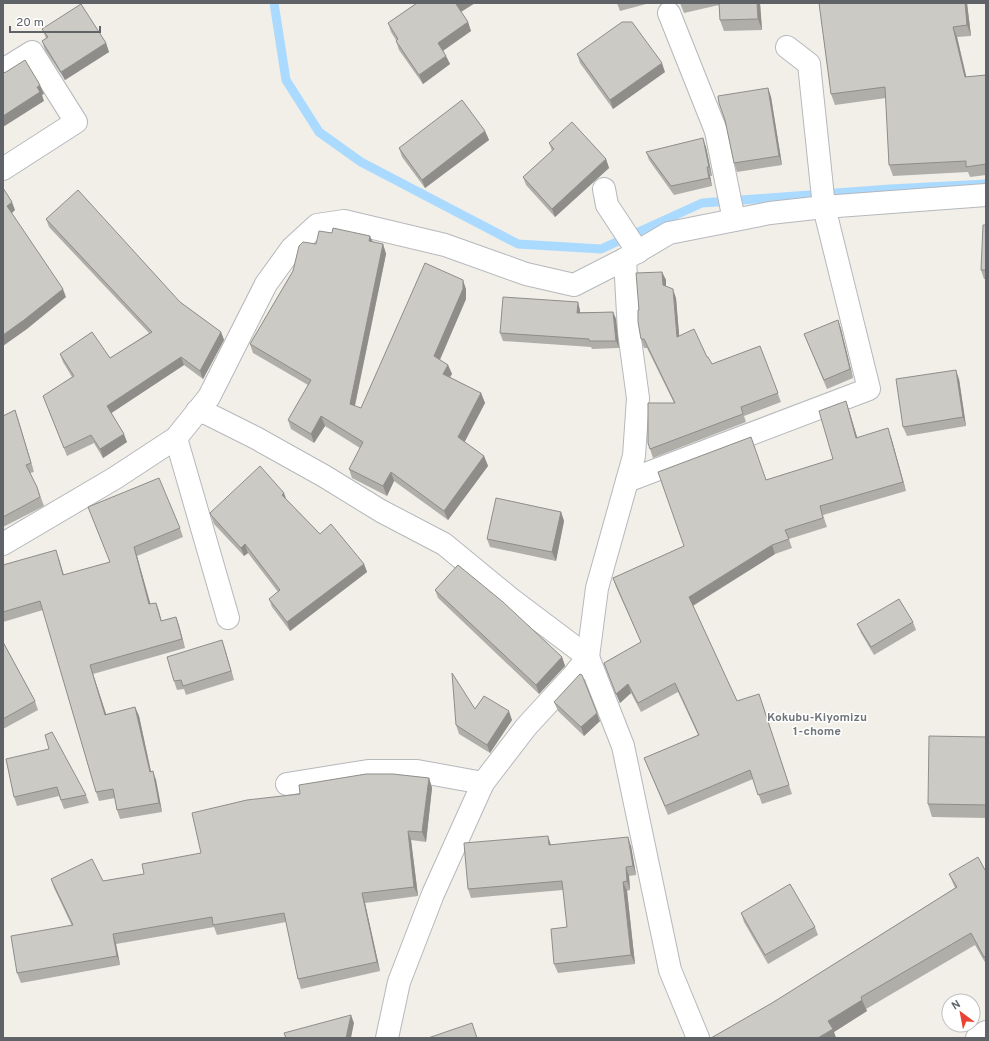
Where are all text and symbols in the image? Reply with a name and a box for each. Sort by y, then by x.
scale bar [10,8,100,34]
text: 20 m [16,15,44,31]
district label: Kokubu-Kiyomizu 1-chome [767,710,867,740]
north arrow [941,993,981,1033]
text: N [949,997,963,1013]

